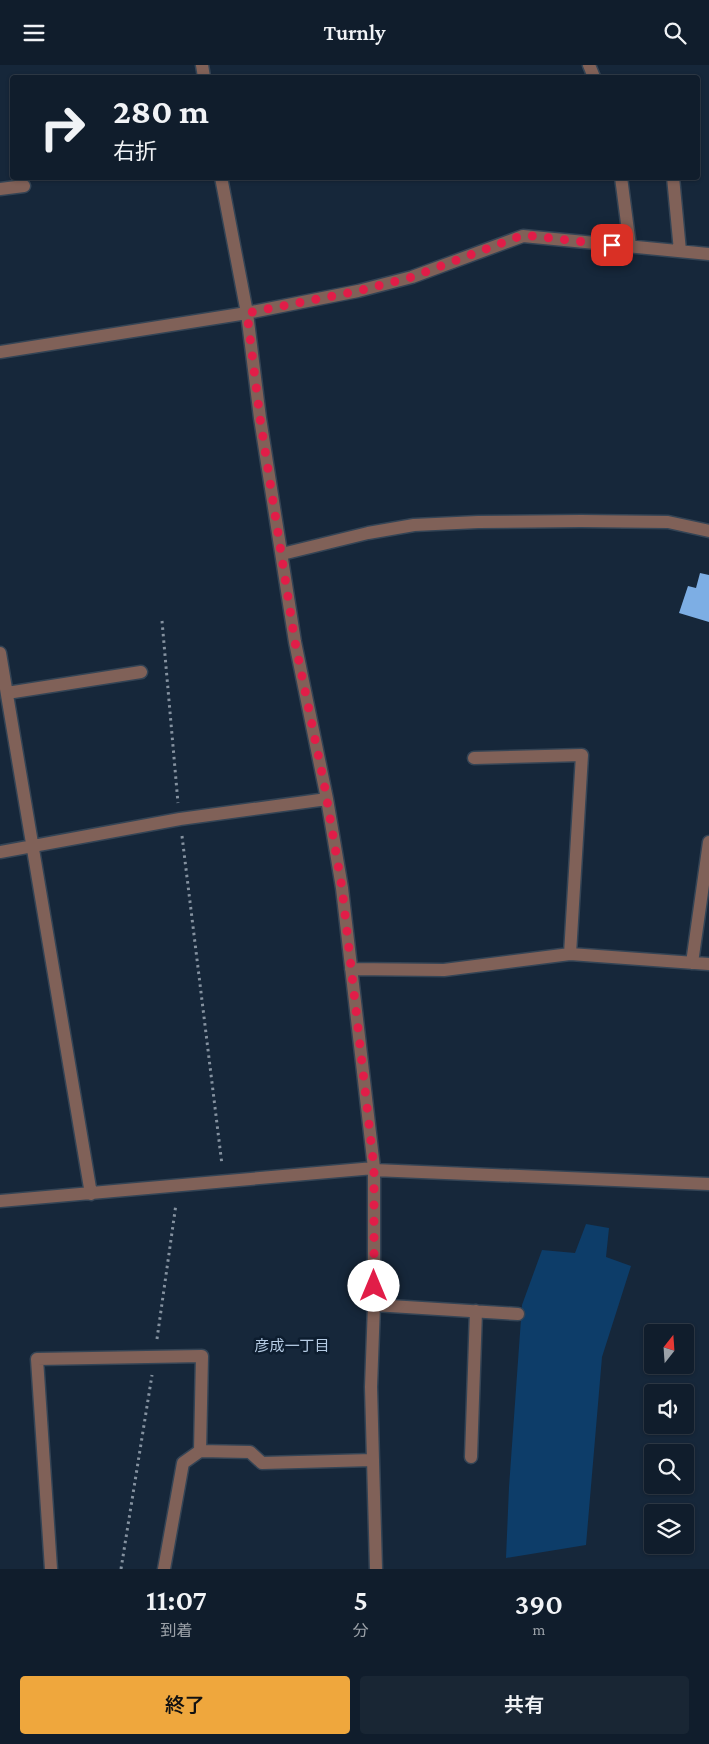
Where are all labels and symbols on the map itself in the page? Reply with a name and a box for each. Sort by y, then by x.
pin [591,224,633,266]
position arrow [347,1259,399,1311]
north arrow [644,1324,694,1374]
district label: 彦成一丁目 [254,1338,330,1354]

